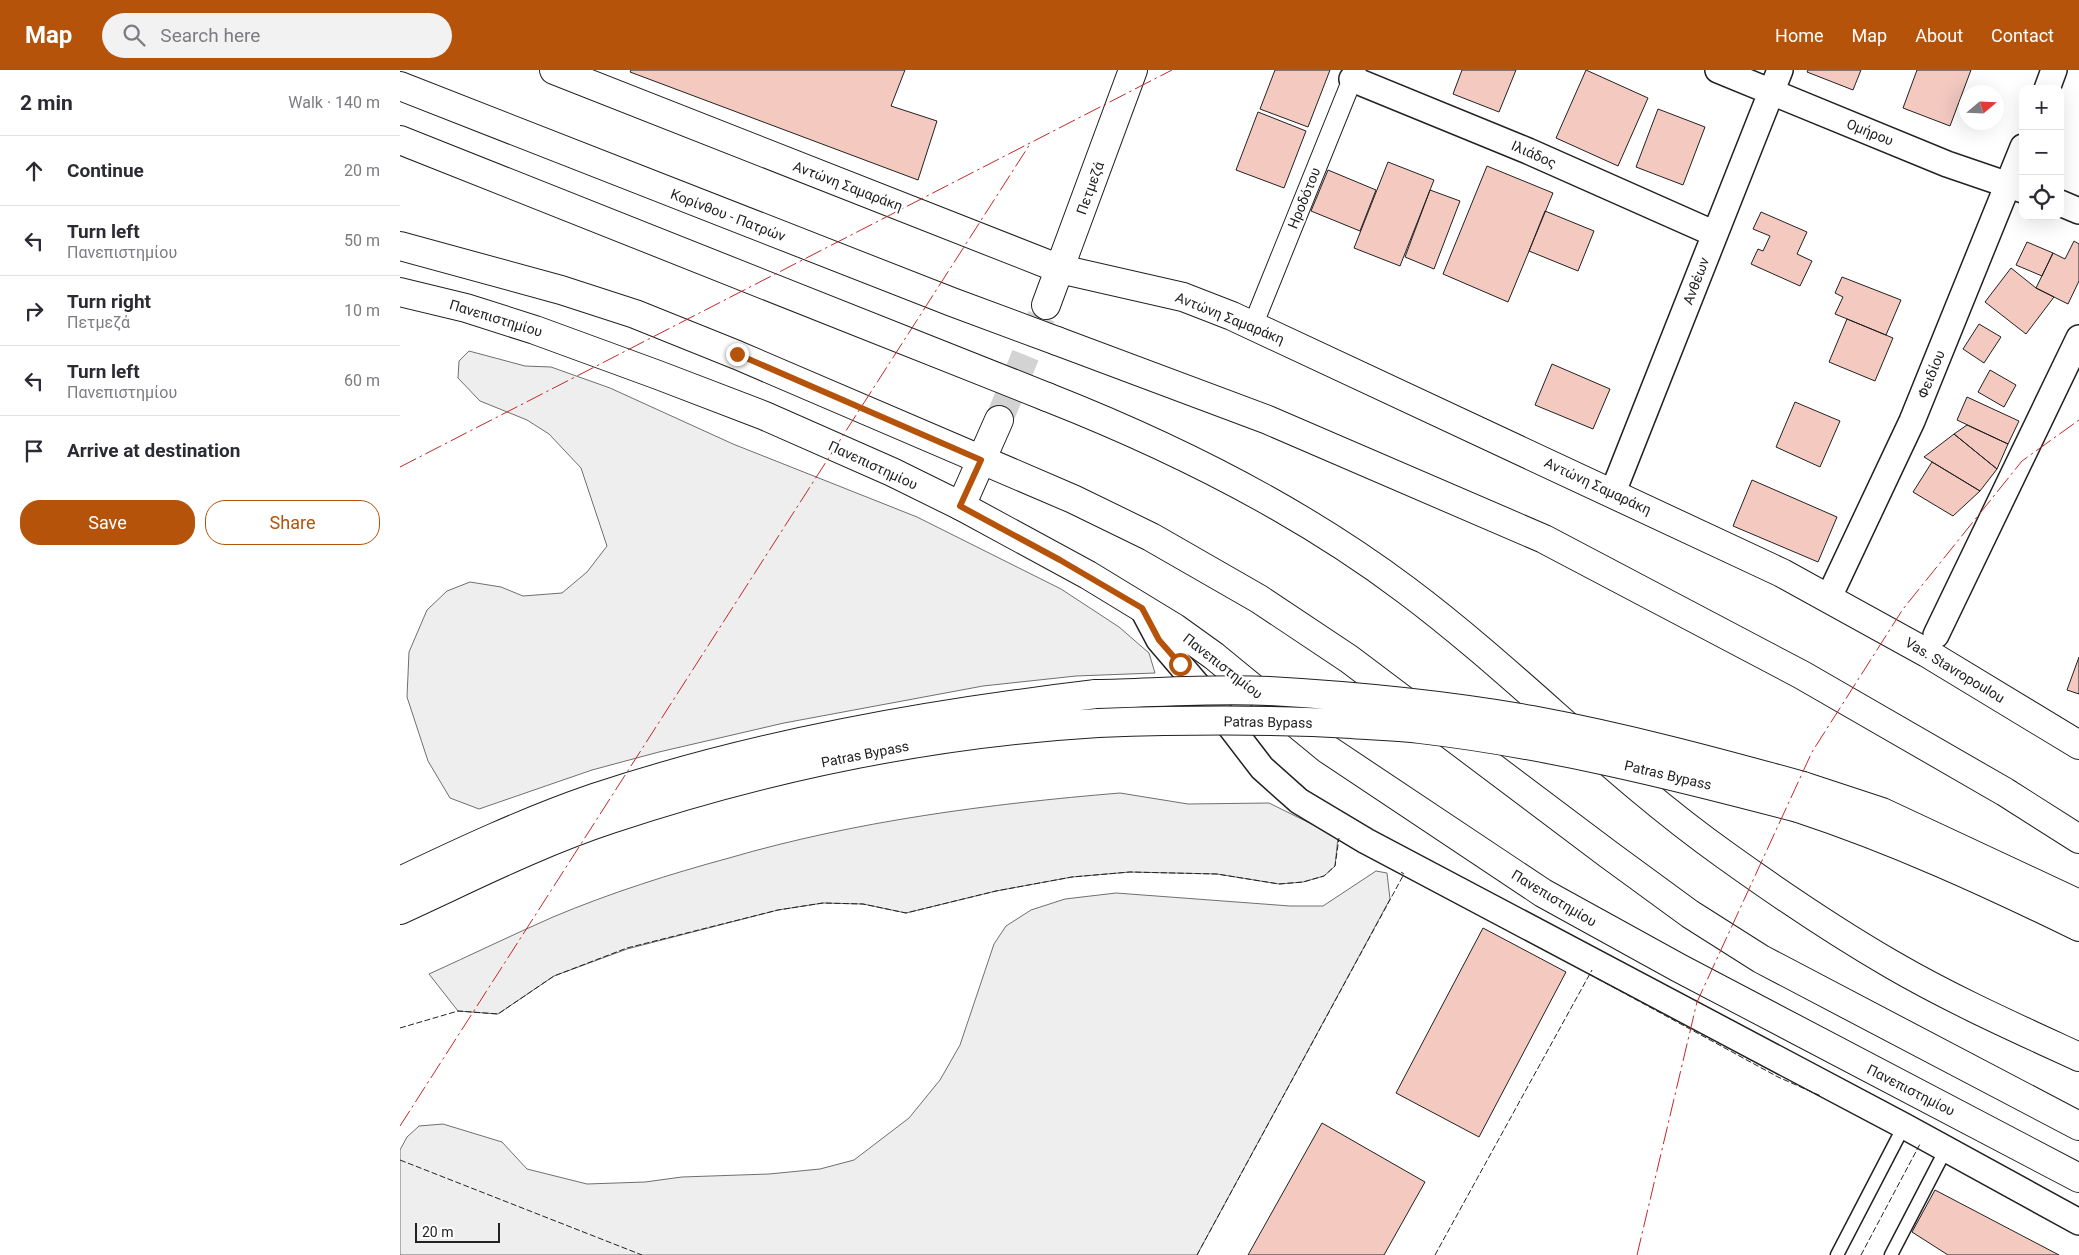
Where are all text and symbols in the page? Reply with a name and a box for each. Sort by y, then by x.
search box [102,13,452,58]
text: Map [25,21,72,49]
icon: search [120,21,148,49]
text: Search here [160,24,260,47]
text: Home [1775,25,1824,46]
text: Map [1852,25,1887,46]
text: About [1915,25,1963,46]
text: Contact [1991,25,2054,46]
north arrow [1959,85,2004,130]
map controls [2019,85,2064,220]
button: + [2019,85,2064,130]
text: 2 min [20,91,73,115]
text: Walk · 140 m [288,93,380,112]
street label: Ομήρου [1844,115,1896,149]
button: − [2019,130,2064,175]
street label: Ιλιάδος [1509,137,1559,171]
icon: ahead [20,157,48,185]
street label: Αντώνη Σαμαράκη [791,158,905,214]
text: Continue [67,159,144,182]
street label: Πετμεζά [1073,159,1107,217]
text: 20 m [344,161,380,180]
street label: Ηροδότου [1285,165,1323,231]
button: locate [2019,175,2064,220]
street label: Κορίνθου - Πατρών [668,186,788,244]
text: Turn left [67,220,140,243]
icon: left [20,227,48,255]
text: 50 m [344,231,380,250]
text: Πανεπιστημίου [67,243,177,262]
street label: Ανθέων [1680,255,1712,307]
street label: Αντώνη Σαμαράκη [1173,289,1287,347]
text: Turn right [67,290,151,313]
street label: Πανεπιστημίου [448,296,544,340]
icon: right [20,297,48,325]
text: 10 m [344,301,380,320]
text: Πετμεζά [67,313,130,332]
route end [726,343,749,366]
street label: Φειδίου [1914,348,1948,400]
text: Turn left [67,360,140,383]
icon: left [20,367,48,395]
text: 60 m [344,371,380,390]
text: Πανεπιστημίου [67,383,177,402]
icon: arrive [20,437,48,465]
street label: Πανεπιστημίου [826,437,920,493]
text: Arrive at destination [67,439,240,462]
street label: Αντώνη Σαμαράκη [1542,454,1654,518]
button: Save [20,500,195,545]
button: Share [205,500,380,545]
street label: Πανεπιστημίου [1180,630,1266,702]
street label: Vas. Stavropoulou [1902,634,2008,706]
route start [1169,653,1192,676]
street label: Patras Bypass [1223,713,1313,731]
street label: Patras Bypass [820,738,910,770]
street label: Patras Bypass [1623,757,1713,793]
street label: Πανεπιστημίου [1509,866,1599,930]
street label: Πανεπιστημίου [1864,1061,1958,1119]
scale bar [415,1220,500,1243]
text: 20 m [422,1224,454,1240]

